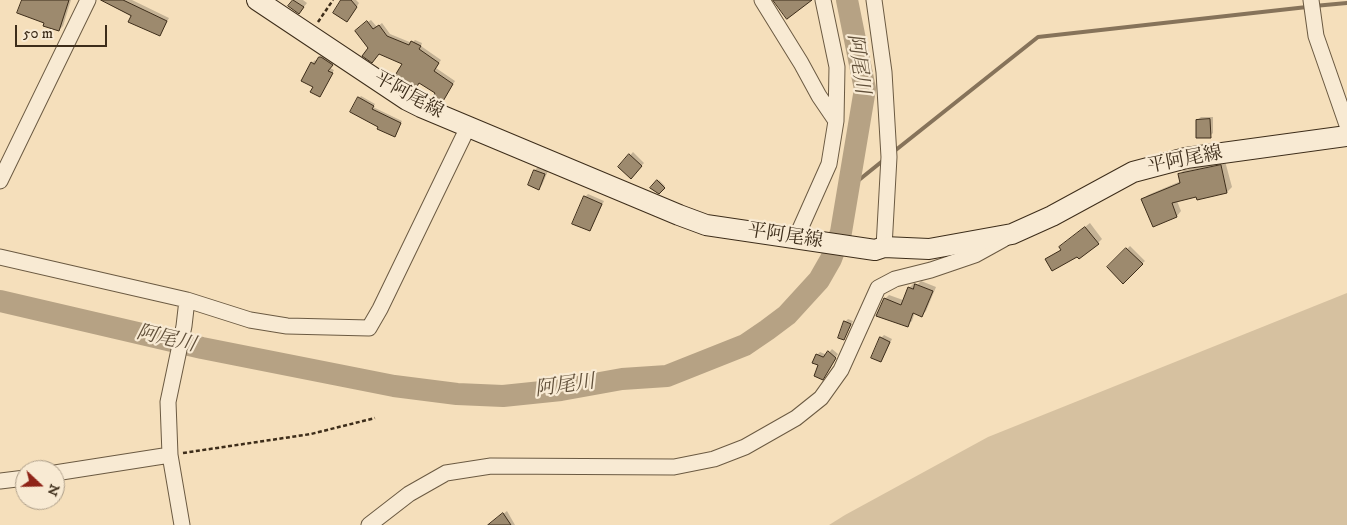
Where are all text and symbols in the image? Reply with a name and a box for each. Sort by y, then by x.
scale bar [18,15,110,47]
text: 50 m [23,24,53,43]
water label: 阿尾川 [841,33,873,95]
street label: 平阿尾線 [369,68,447,124]
street label: 平阿尾線 [1146,143,1224,179]
street label: 平阿尾線 [746,220,824,254]
water label: 阿尾川 [134,322,198,358]
water label: 阿尾川 [534,371,596,403]
north arrow [15,460,65,510]
text: N [43,481,64,499]

